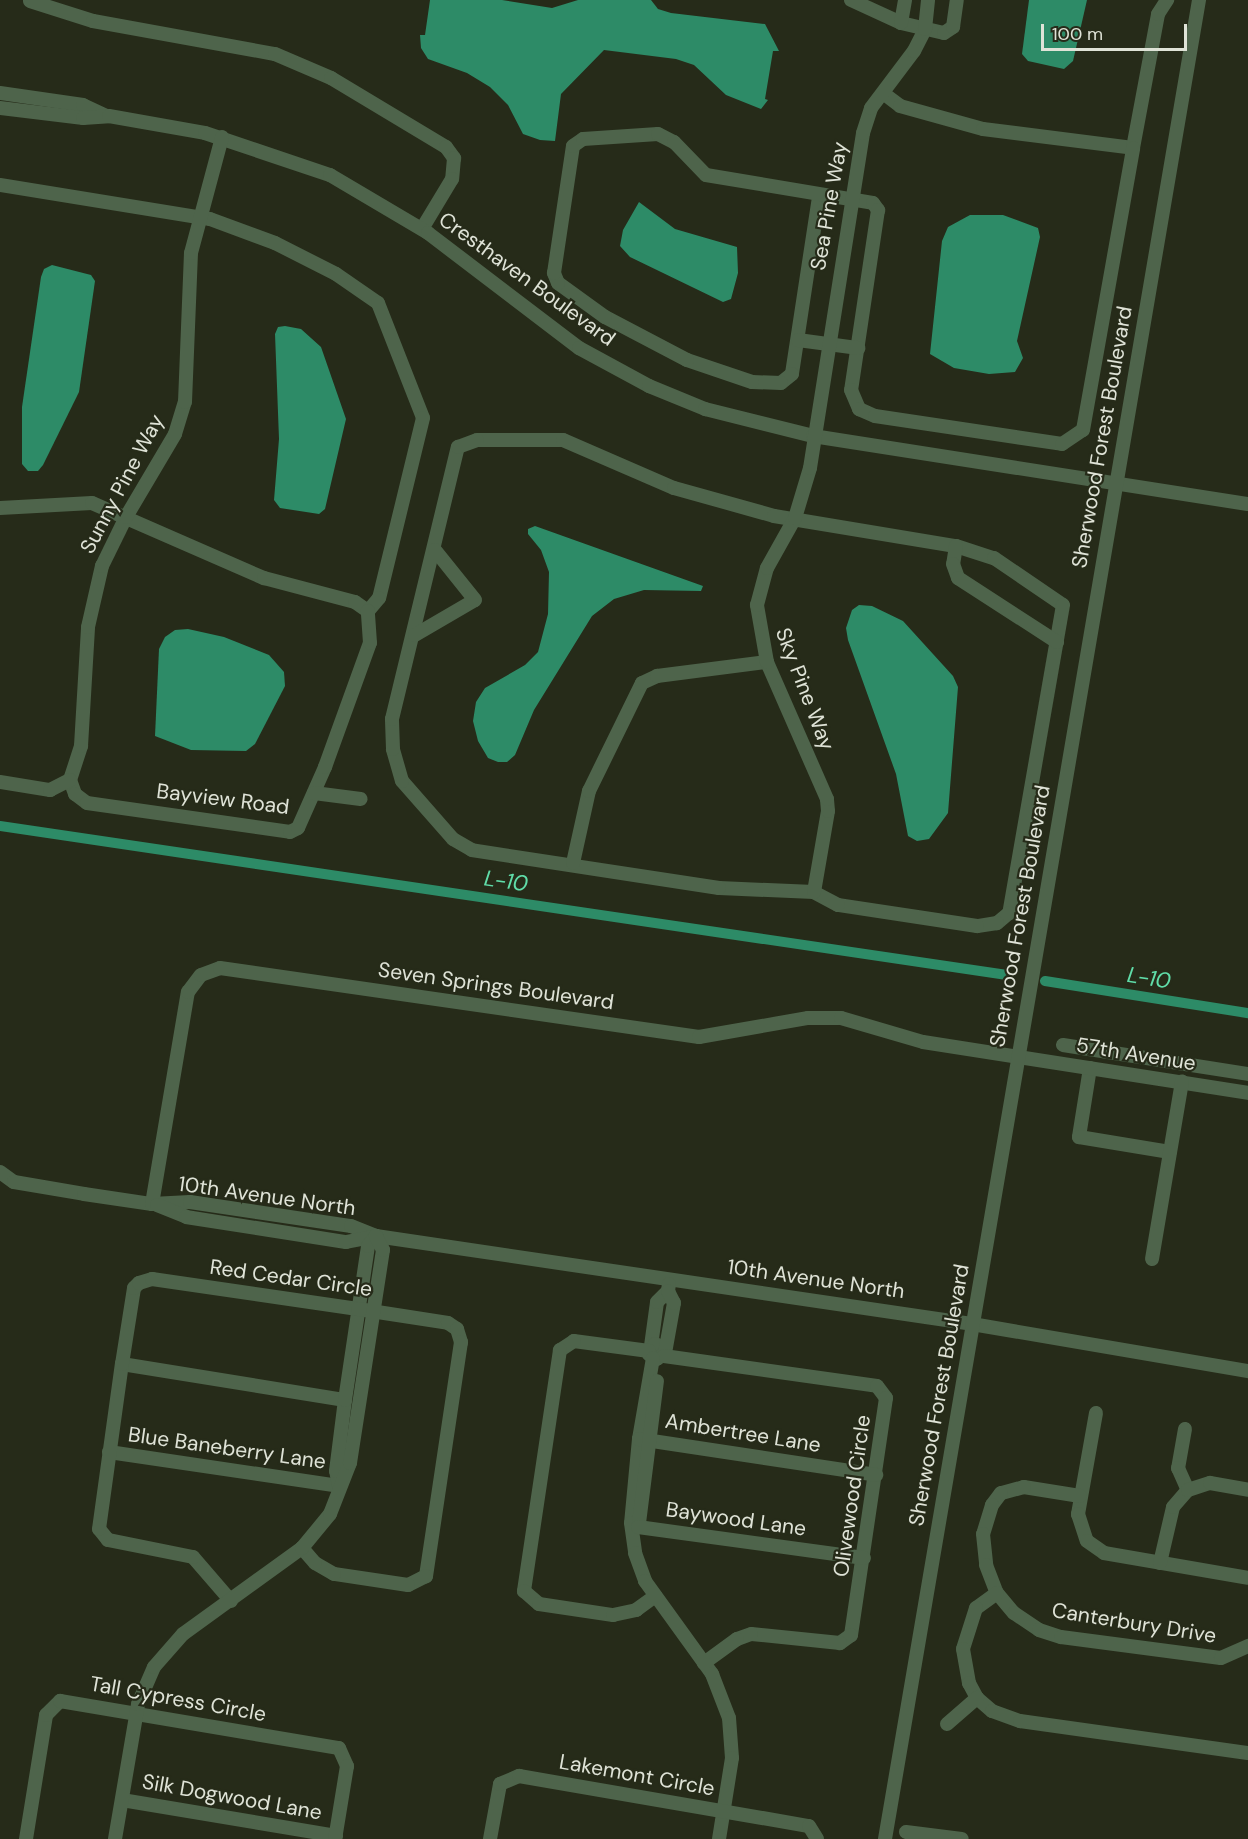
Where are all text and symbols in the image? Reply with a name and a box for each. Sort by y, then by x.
scale bar [1044,12,1190,50]
text: 100 m [1052,22,1103,46]
street label: Sea Pine Way [805,140,853,272]
street label: Cresthaven Boulevard [434,207,620,351]
street label: Sherwood Forest Boulevard [1067,304,1137,570]
street label: Sunny Pine Way [75,410,169,558]
street label: Sky Pine Way [770,624,840,754]
street label: Bayview Road [155,778,291,820]
street label: Sherwood Forest Boulevard [985,783,1055,1049]
water label: L-10 [482,865,530,897]
street label: Seven Springs Boulevard [377,957,615,1015]
water label: L-10 [1125,962,1173,994]
street label: 57th Avenue [1074,1032,1198,1076]
street label: 10th Avenue North [177,1171,357,1221]
street label: Red Cedar Circle [208,1254,374,1302]
street label: 10th Avenue North [726,1254,906,1304]
street label: Sherwood Forest Boulevard [904,1262,974,1528]
street label: Ambertree Lane [663,1408,823,1458]
street label: Olivewood Circle [828,1413,876,1579]
street label: Blue Baneberry Lane [127,1422,327,1474]
street label: Baywood Lane [664,1497,808,1541]
street label: Canterbury Drive [1050,1598,1218,1648]
street label: Tall Cypress Circle [88,1671,268,1727]
street label: Lakemont Circle [557,1749,717,1801]
street label: Silk Dogwood Lane [140,1769,324,1825]

